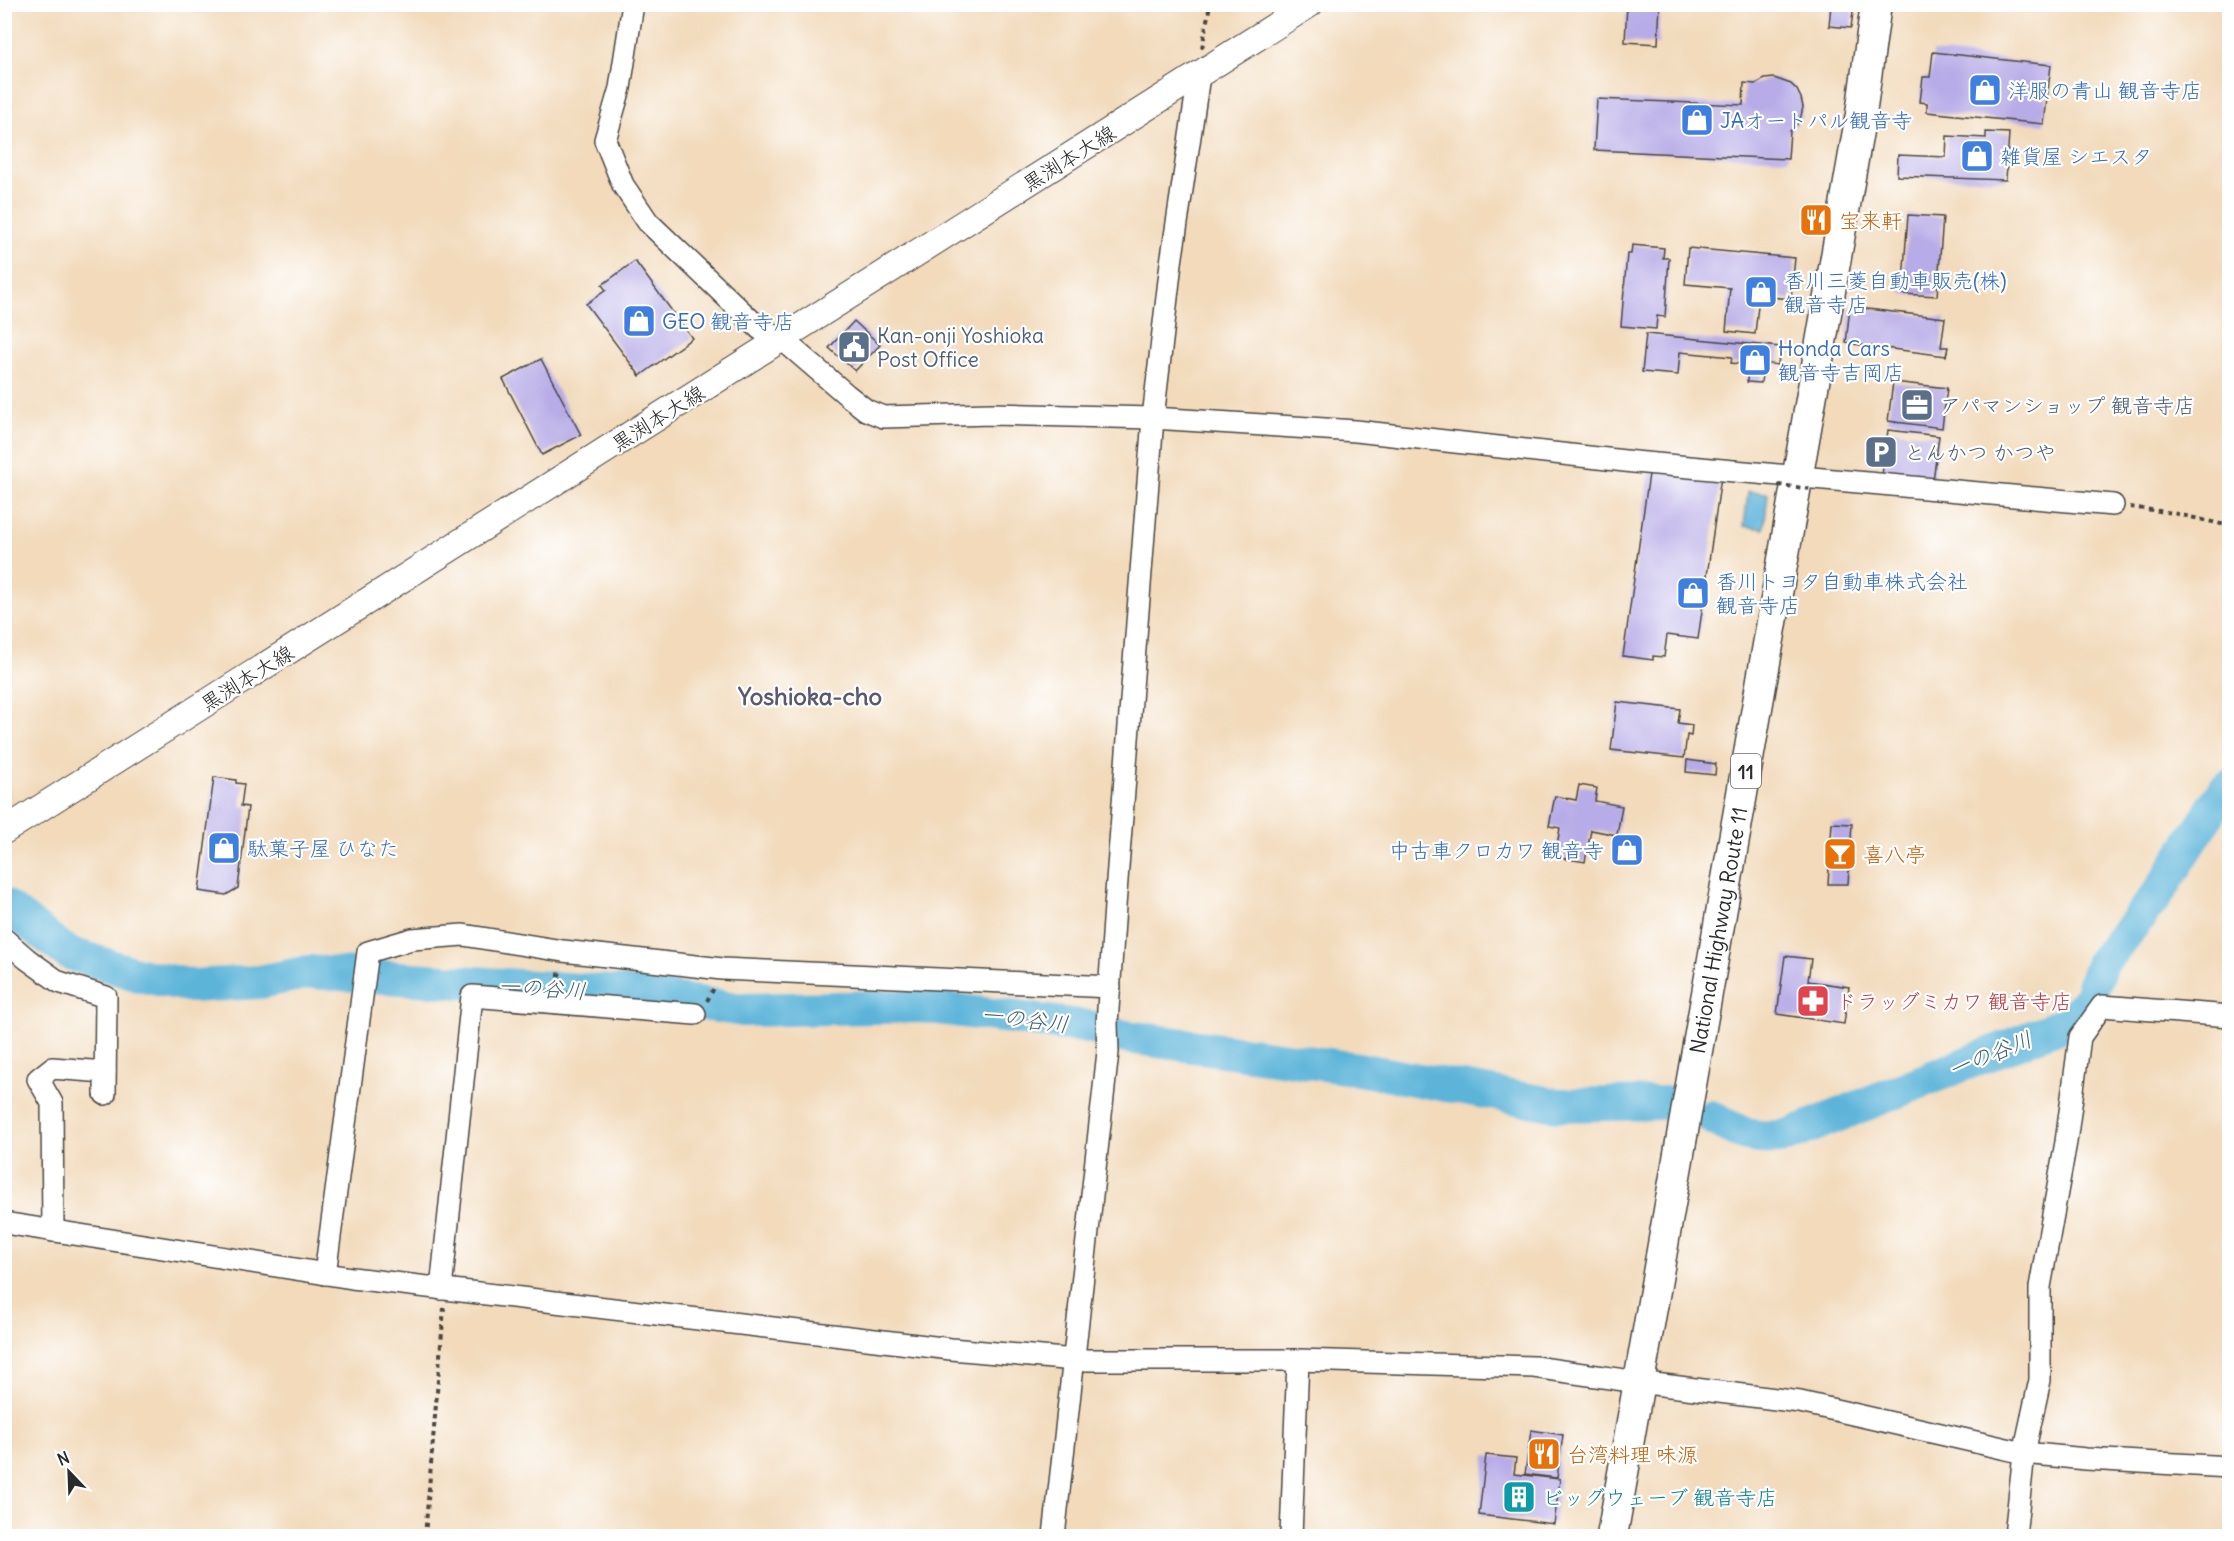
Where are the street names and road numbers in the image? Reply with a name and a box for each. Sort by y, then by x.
street label: 黒渕本大線 [1017,119,1121,197]
street label: 黒渕本大線 [606,379,710,457]
street label: 黒渕本大線 [195,639,299,717]
road number: 11 [1731,754,1761,788]
street label: National Highway Route 11 [1683,805,1753,1056]

